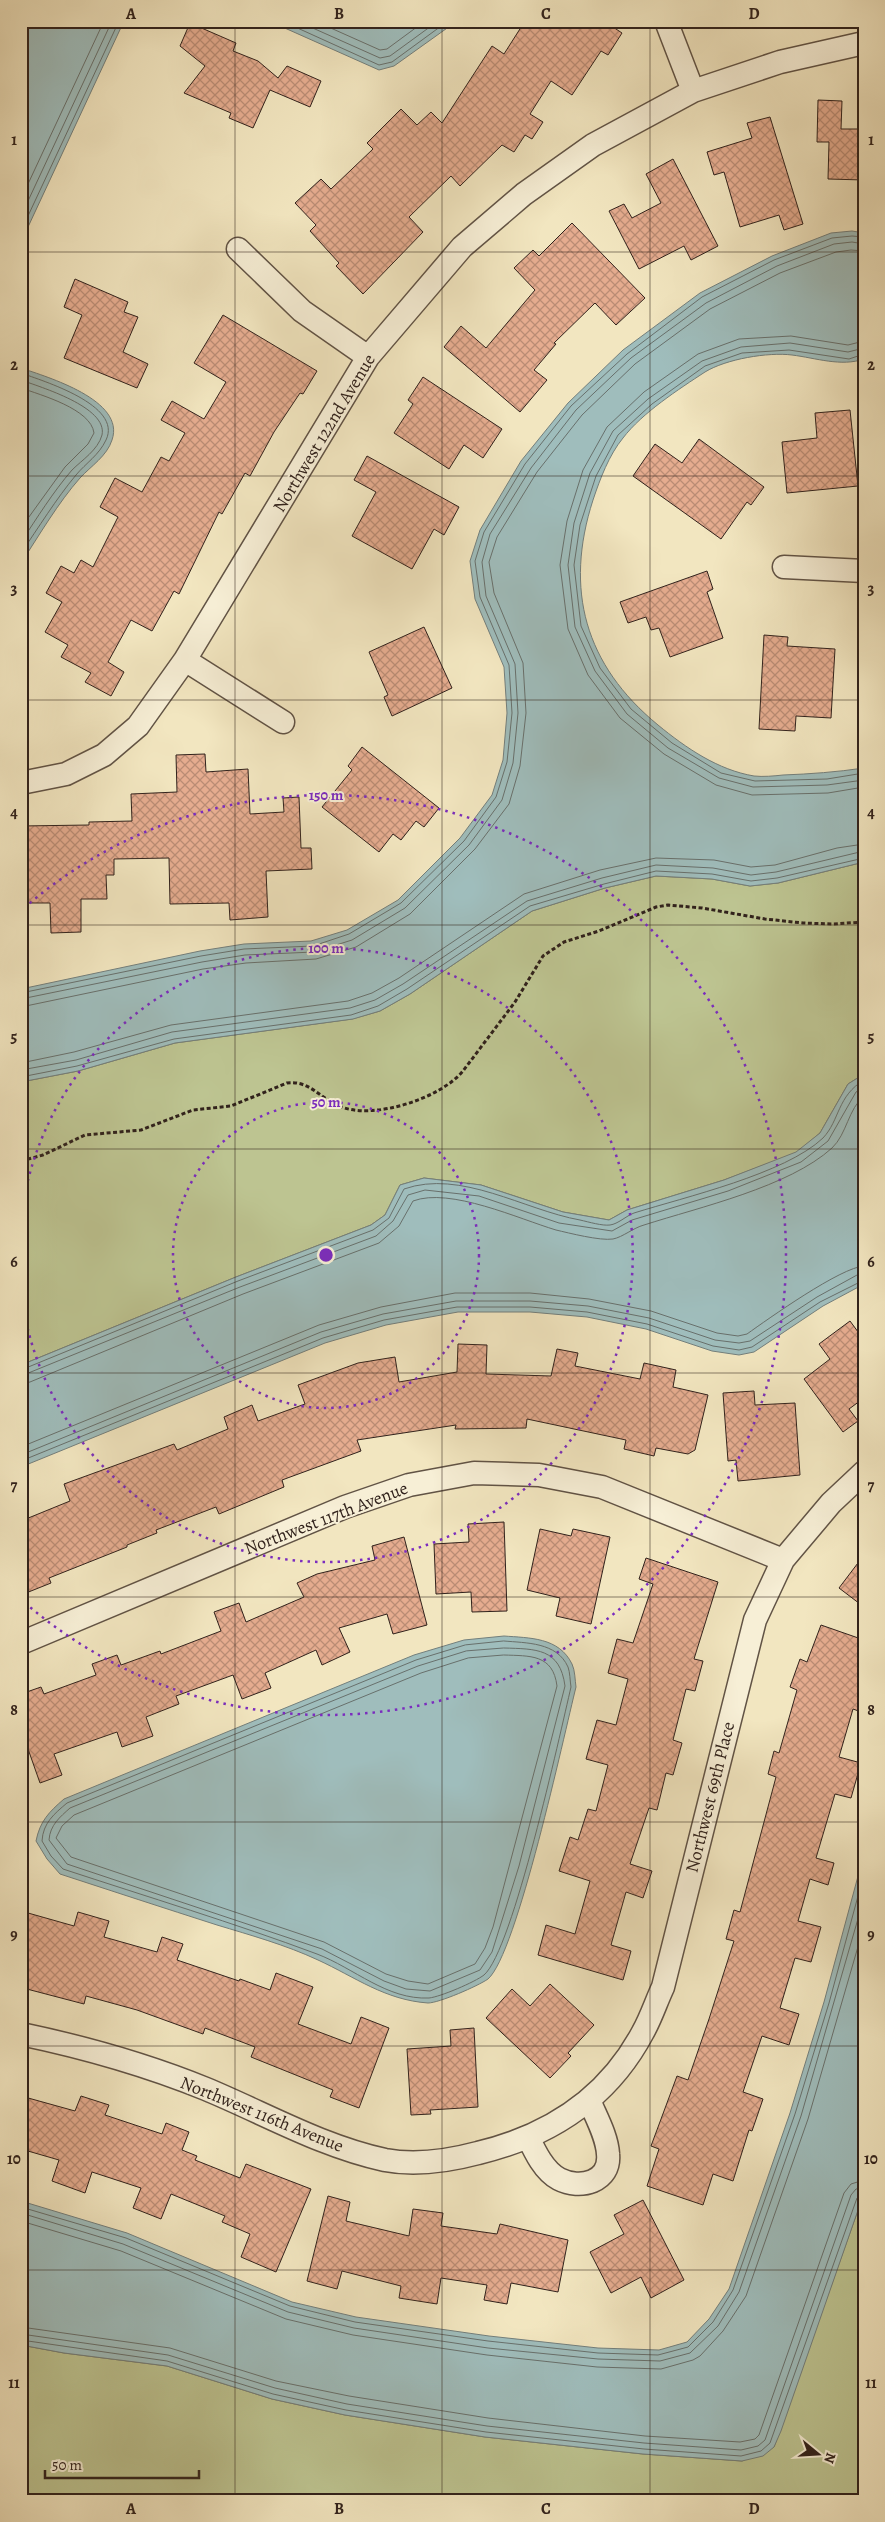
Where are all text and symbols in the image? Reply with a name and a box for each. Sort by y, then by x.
text: A [125,3,137,25]
text: B [334,3,344,25]
text: C [541,3,551,25]
text: D [748,3,760,25]
text: 1 [11,129,17,151]
text: 1 [868,129,874,151]
street label: Northwest 122nd Avenue [267,349,381,517]
text: 2 [10,354,18,376]
text: 2 [867,354,875,376]
text: 3 [11,578,18,600]
text: 3 [868,578,875,600]
text: 150 m [309,785,344,805]
text: 4 [10,802,18,824]
text: 4 [867,802,875,824]
text: 100 m [308,938,344,958]
text: 5 [11,1026,18,1048]
text: 5 [868,1026,875,1048]
text: 50 m [311,1092,341,1112]
centre of rings [317,1246,335,1264]
text: 6 [10,1251,18,1273]
text: 6 [867,1251,875,1273]
text: 7 [11,1475,18,1497]
text: 7 [868,1475,875,1497]
street label: Northwest 117th Avenue [241,1476,411,1560]
text: 8 [10,1699,18,1721]
text: 8 [867,1699,875,1721]
street label: Northwest 69th Place [680,1719,740,1875]
text: 9 [10,1924,18,1946]
text: 9 [867,1924,875,1946]
street label: Northwest 116th Avenue [177,2070,347,2158]
text: 10 [7,2148,21,2170]
text: 10 [864,2148,878,2170]
text: 11 [8,2372,20,2394]
text: 11 [865,2372,877,2394]
north arrow [792,2430,842,2480]
scale bar [45,2447,199,2479]
text: N [819,2450,840,2466]
text: 50 m [52,2455,82,2475]
text: A [125,2498,137,2520]
text: B [334,2498,344,2520]
text: C [541,2498,551,2520]
text: D [748,2498,760,2520]

